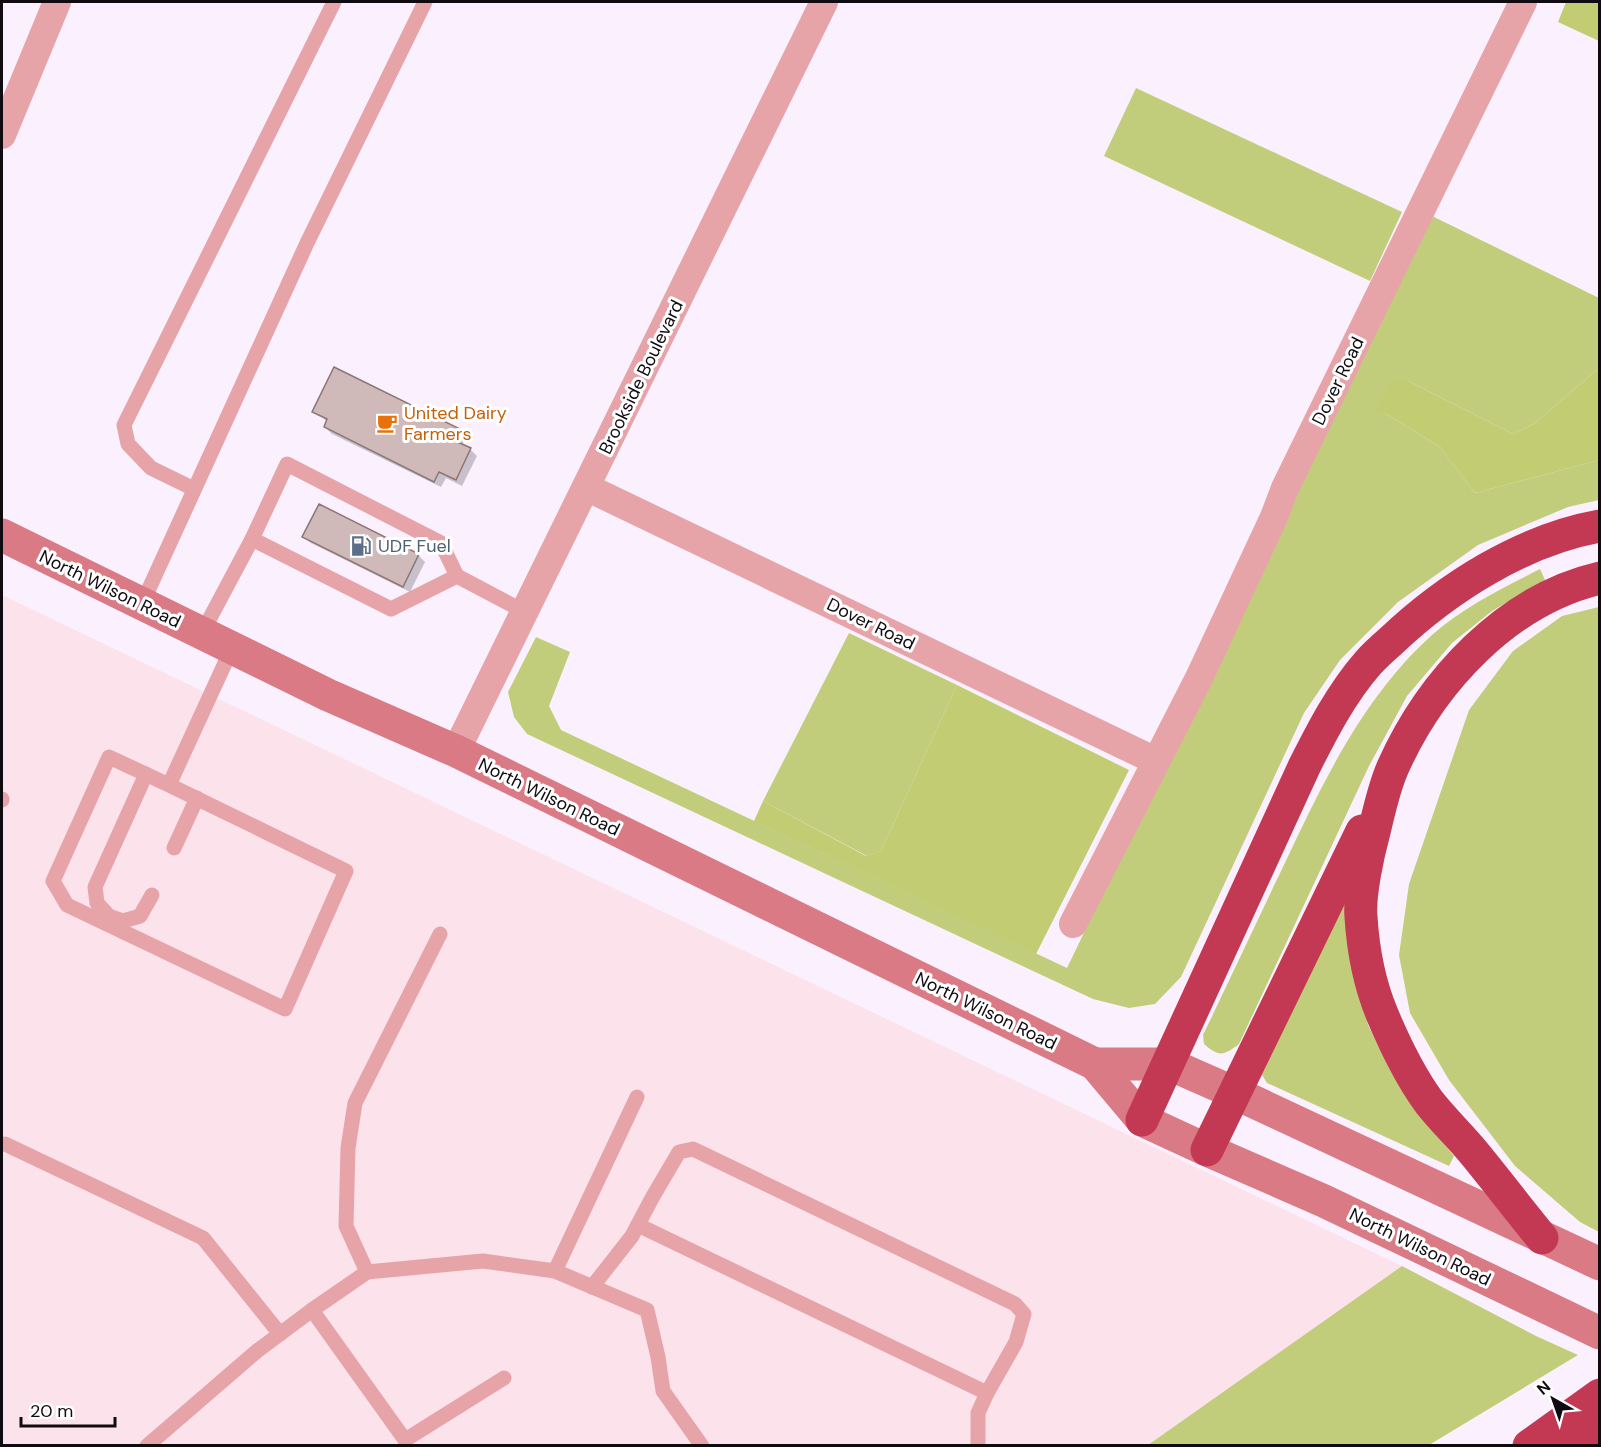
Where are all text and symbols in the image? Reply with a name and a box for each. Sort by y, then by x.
street label: Brookside Boulevard [593,296,689,458]
street label: Dover Road [1306,333,1370,429]
place label: United Dairy Farmers [404,401,507,446]
cafe icon: United Dairy Farmers [375,411,399,435]
fuel station icon: UDF Fuel [349,534,373,558]
place label: UDF Fuel [378,534,451,558]
street label: North Wilson Road [35,544,185,634]
street label: Dover Road [823,592,919,656]
street label: North Wilson Road [474,752,624,842]
street label: North Wilson Road [911,966,1061,1056]
street label: North Wilson Road [1345,1202,1495,1292]
north arrow [1523,1369,1583,1429]
text: N [1532,1376,1555,1400]
scale bar [21,1390,116,1428]
text: 20 m [30,1399,73,1423]

